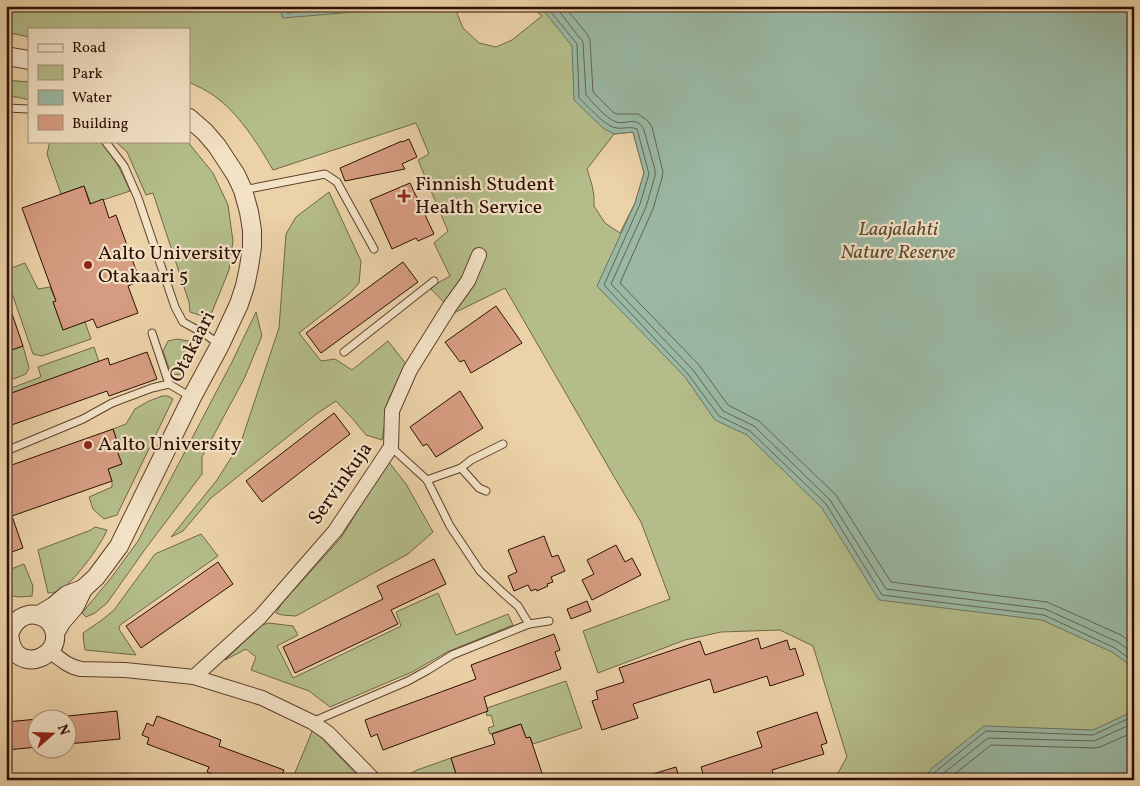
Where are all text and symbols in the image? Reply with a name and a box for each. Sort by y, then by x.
legend [28,28,190,142]
text: Road [72,38,106,59]
text: Park [72,64,103,85]
text: Water [72,88,112,109]
text: Building [72,114,129,135]
place label: Finnish Student Health Service [415,171,555,222]
marker: Finnish Student Health Service [397,189,411,203]
park label: Laajalahti Nature Reserve [840,216,956,267]
place label: Aalto University Otakaari 5 [98,240,242,291]
marker: Aalto University Otakaari 5 [82,259,94,271]
street label: Otakaari [163,306,223,388]
place label: Aalto University [98,431,242,459]
street label: Servinkuja [302,437,380,531]
marker: Aalto University [82,439,94,451]
north arrow [28,708,78,758]
text: N [52,722,73,738]

